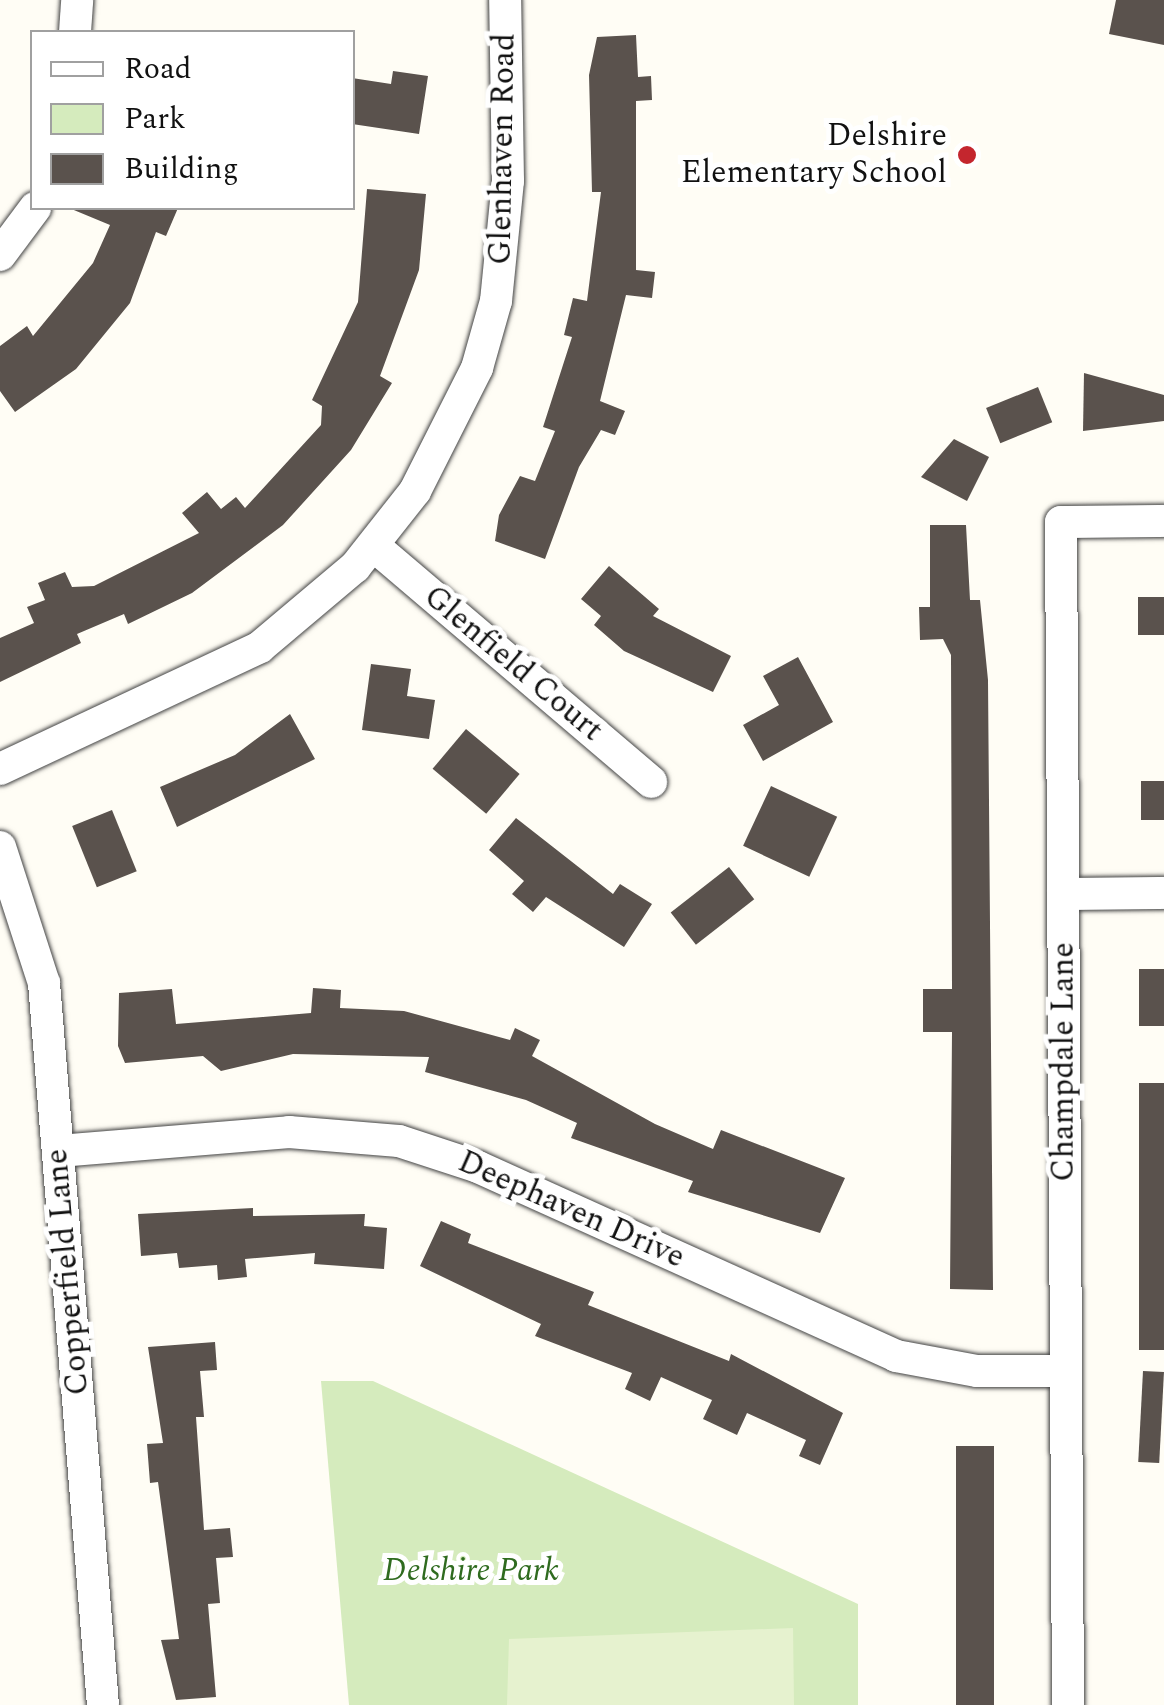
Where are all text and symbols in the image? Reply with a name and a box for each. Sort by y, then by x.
legend [30,30,355,210]
street label: Glenhaven Road [482,33,524,265]
text: Road [124,46,192,92]
text: Park [124,96,186,142]
place label: Delshire Elementary School [681,118,947,193]
marker: Delshire Elementary School [956,144,978,166]
text: Building [124,146,239,192]
street label: Glenfield Court [416,578,610,750]
street label: Champdale Lane [1045,942,1083,1182]
street label: Deephaven Drive [452,1143,690,1277]
street label: Copperfield Lane [38,1147,98,1397]
park label: Delshire Park [383,1552,559,1590]

